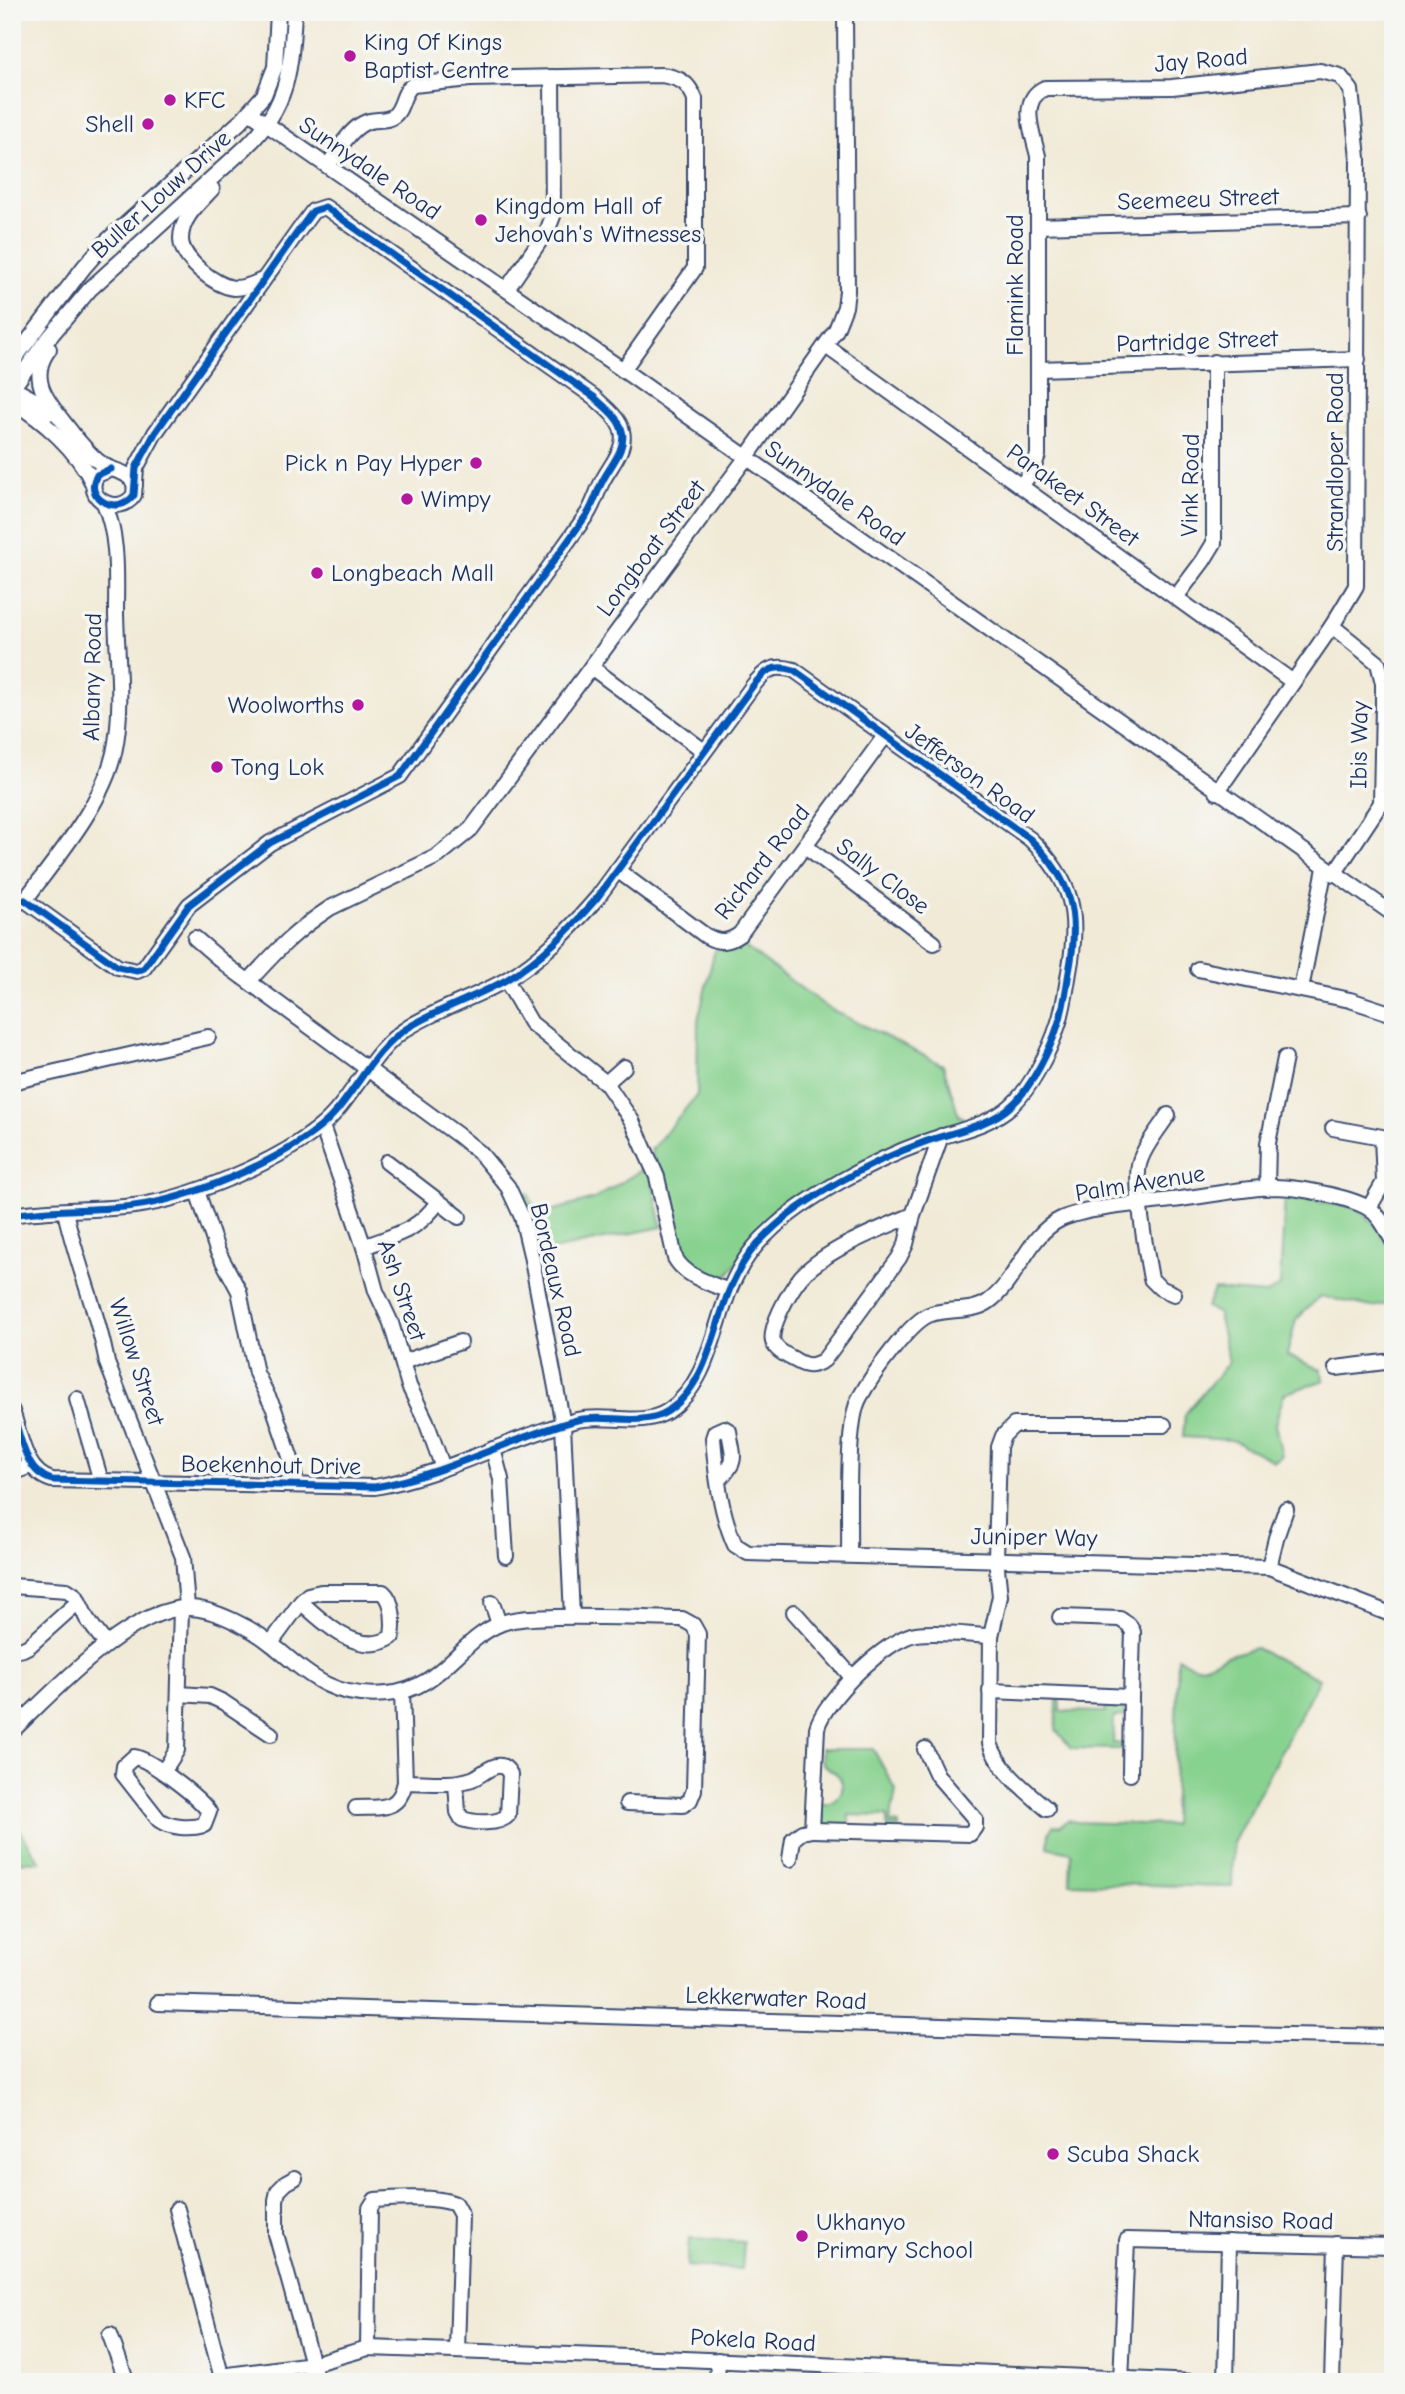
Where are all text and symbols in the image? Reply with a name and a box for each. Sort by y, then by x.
place label: King Of Kings Baptist Centre [364,28,509,84]
street label: Jay Road [1153,42,1249,78]
marker: King Of Kings Baptist Centre [342,48,358,64]
place label: KFC [184,86,225,114]
marker: KFC [162,92,178,108]
place label: Shell [85,110,134,138]
street label: Sunnydale Road [294,110,446,226]
marker: Shell [140,116,156,132]
street label: Buller Louw Drive [86,124,236,264]
street label: Seemeeu Street [1117,182,1280,216]
place label: Kingdom Hall of Jehovah's Witnesses [495,192,701,248]
marker: Kingdom Hall of Jehovah's Witnesses [473,212,489,228]
street label: Flamink Road [1001,214,1029,356]
street label: Partridge Street [1116,324,1279,358]
street label: Strandloper Road [1321,372,1349,552]
street label: Vink Road [1175,433,1205,537]
street label: Sunnydale Road [760,434,910,552]
street label: Parakeet Street [1001,438,1145,553]
place label: Pick n Pay Hyper [285,449,462,477]
marker: Pick n Pay Hyper [468,455,484,471]
street label: Longboat Street [591,474,712,622]
place label: Wimpy [421,485,491,513]
marker: Wimpy [399,491,415,507]
place label: Longbeach Mall [331,559,494,587]
marker: Longbeach Mall [309,565,325,581]
street label: Albany Road [77,613,107,741]
place label: Woolworths [228,691,344,719]
marker: Woolworths [350,697,366,713]
street label: Ibis Way [1344,700,1374,789]
street label: Jefferson Road [900,717,1040,829]
place label: Tong Lok [231,753,324,781]
marker: Tong Lok [209,759,225,775]
street label: Richard Road [709,799,815,925]
street label: Sally Close [831,832,935,920]
street label: Palm Avenue [1073,1159,1207,1207]
street label: Bordeaux Road [525,1200,587,1360]
street label: Ash Street [372,1236,433,1345]
street label: Willow Street [103,1295,171,1430]
street label: Boekenhout Drive [181,1449,361,1481]
street label: Juniper Way [970,1522,1098,1552]
street label: Lekkerwater Road [685,1981,867,2015]
place label: Scuba Shack [1067,2140,1199,2168]
marker: Scuba Shack [1045,2146,1061,2162]
street label: Ntansiso Road [1188,2205,1334,2235]
place label: Ukhanyo Primary School [816,2208,973,2264]
marker: Ukhanyo Primary School [794,2228,810,2244]
street label: Pokela Road [689,2323,817,2357]

